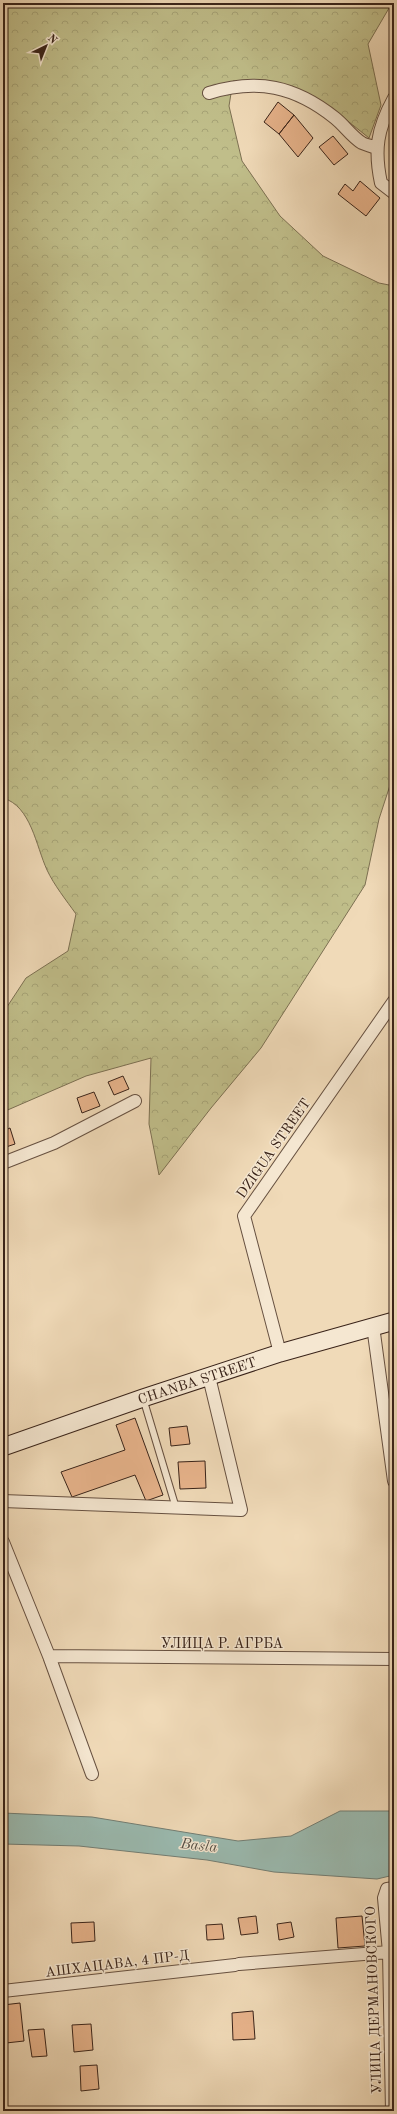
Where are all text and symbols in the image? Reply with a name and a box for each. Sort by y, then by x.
north arrow [26,26,66,66]
text: N [45,33,59,47]
street label: DZIGUA STREET [234,1096,313,1201]
street label: CHANBA STREET [136,1355,258,1407]
street label: УЛИЦА Р. АГРБА [161,1637,284,1651]
water label: Basla [179,1837,218,1856]
street label: УЛИЦА ДЕРМАНОВСКОГО [364,1906,384,2094]
street label: АШХАЦАВА, 4 ПР-Д [44,1948,190,1980]

